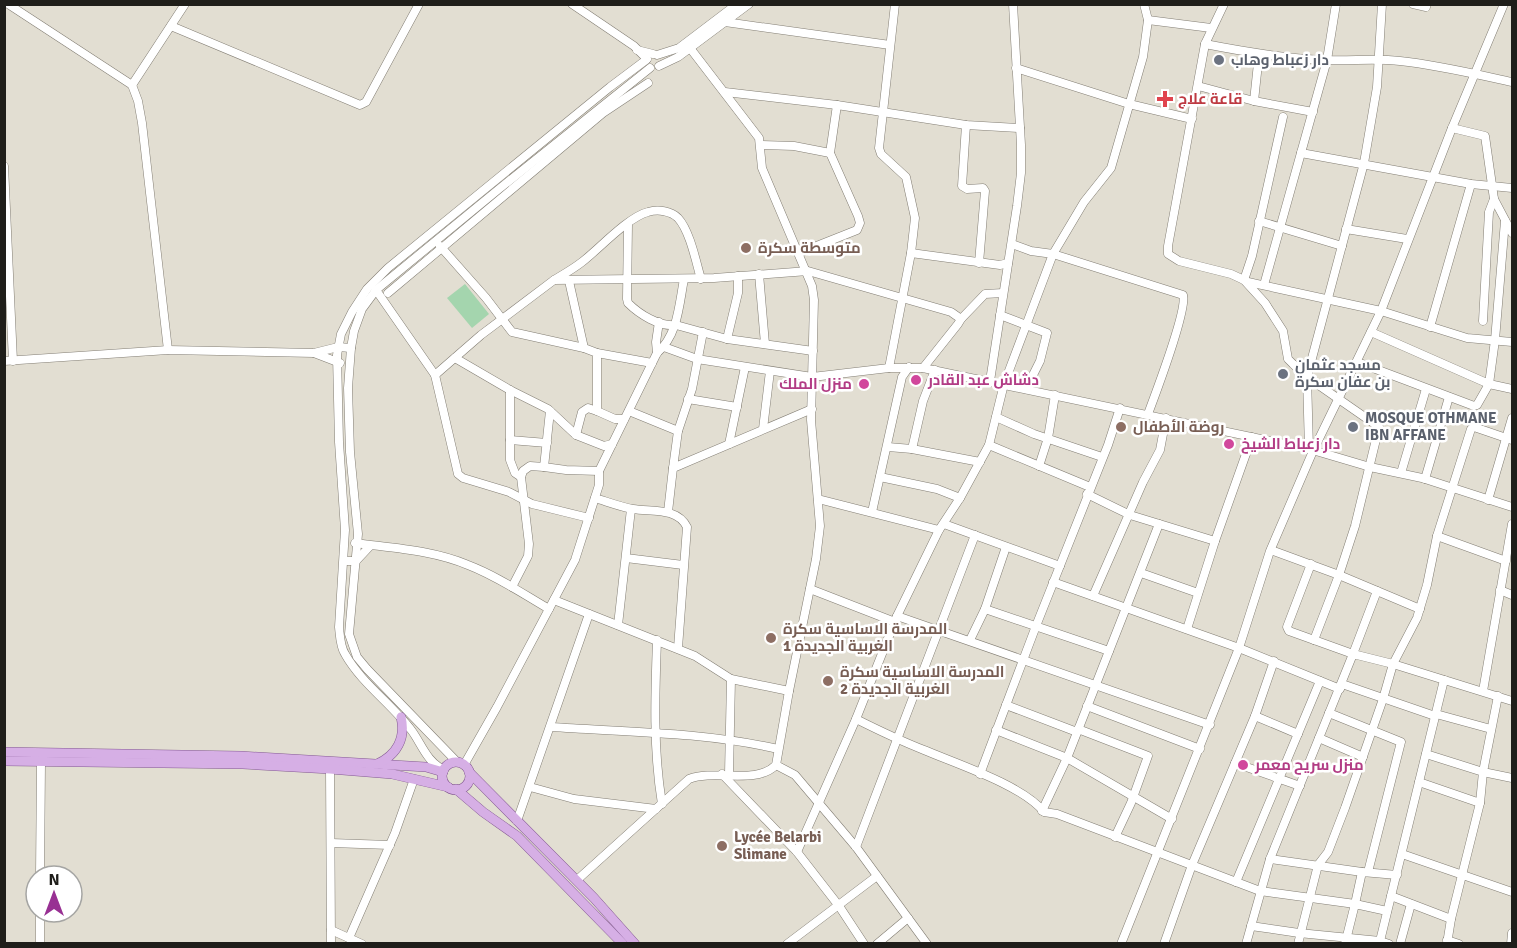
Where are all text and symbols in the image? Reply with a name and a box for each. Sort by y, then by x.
place label: دار زعباط وهاب [1231,51,1329,69]
marker: دار زعباط وهاب [1212,53,1226,67]
marker: قاعة علاج [1156,90,1174,108]
place label: قاعة علاج [1178,90,1242,109]
place label: متوسطة سكرة [758,239,861,257]
marker: متوسطة سكرة [739,241,753,255]
place label: مسجد عثمان بن عفان سكرة [1295,356,1390,391]
marker: مسجد عثمان بن عفان سكرة [1276,367,1290,381]
place label: دشاش عبد القادر [927,371,1039,389]
marker: دشاش عبد القادر [909,373,923,387]
place label: منزل الملك [779,375,852,393]
marker: منزل الملك [857,377,871,391]
place label: MOSQUE OTHMANE IBN AFFANE [1365,409,1497,444]
place label: روضة الأطفال [1133,418,1224,436]
marker: روضة الأطفال [1114,420,1128,434]
marker: MOSQUE OTHMANE IBN AFFANE [1346,420,1360,434]
place label: دار زعباط الشيخ [1241,435,1340,454]
marker: دار زعباط الشيخ [1222,437,1236,451]
place label: المدرسة الاساسية سكرة الغربية الجديدة 1 [783,620,947,655]
marker: المدرسة الاساسية سكرة الغربية الجديدة 1 [764,631,778,645]
place label: المدرسة الاساسية سكرة الغربية الجديدة 2 [840,663,1004,698]
marker: المدرسة الاساسية سكرة الغربية الجديدة 2 [821,674,835,688]
place label: منزل سريح معمر [1254,756,1364,775]
marker: منزل سريح معمر [1236,758,1250,772]
place label: Lycée Belarbi Slimane [734,828,822,863]
marker: Lycée Belarbi Slimane [715,839,729,853]
north arrow [24,864,84,924]
text: N [48,870,60,890]

